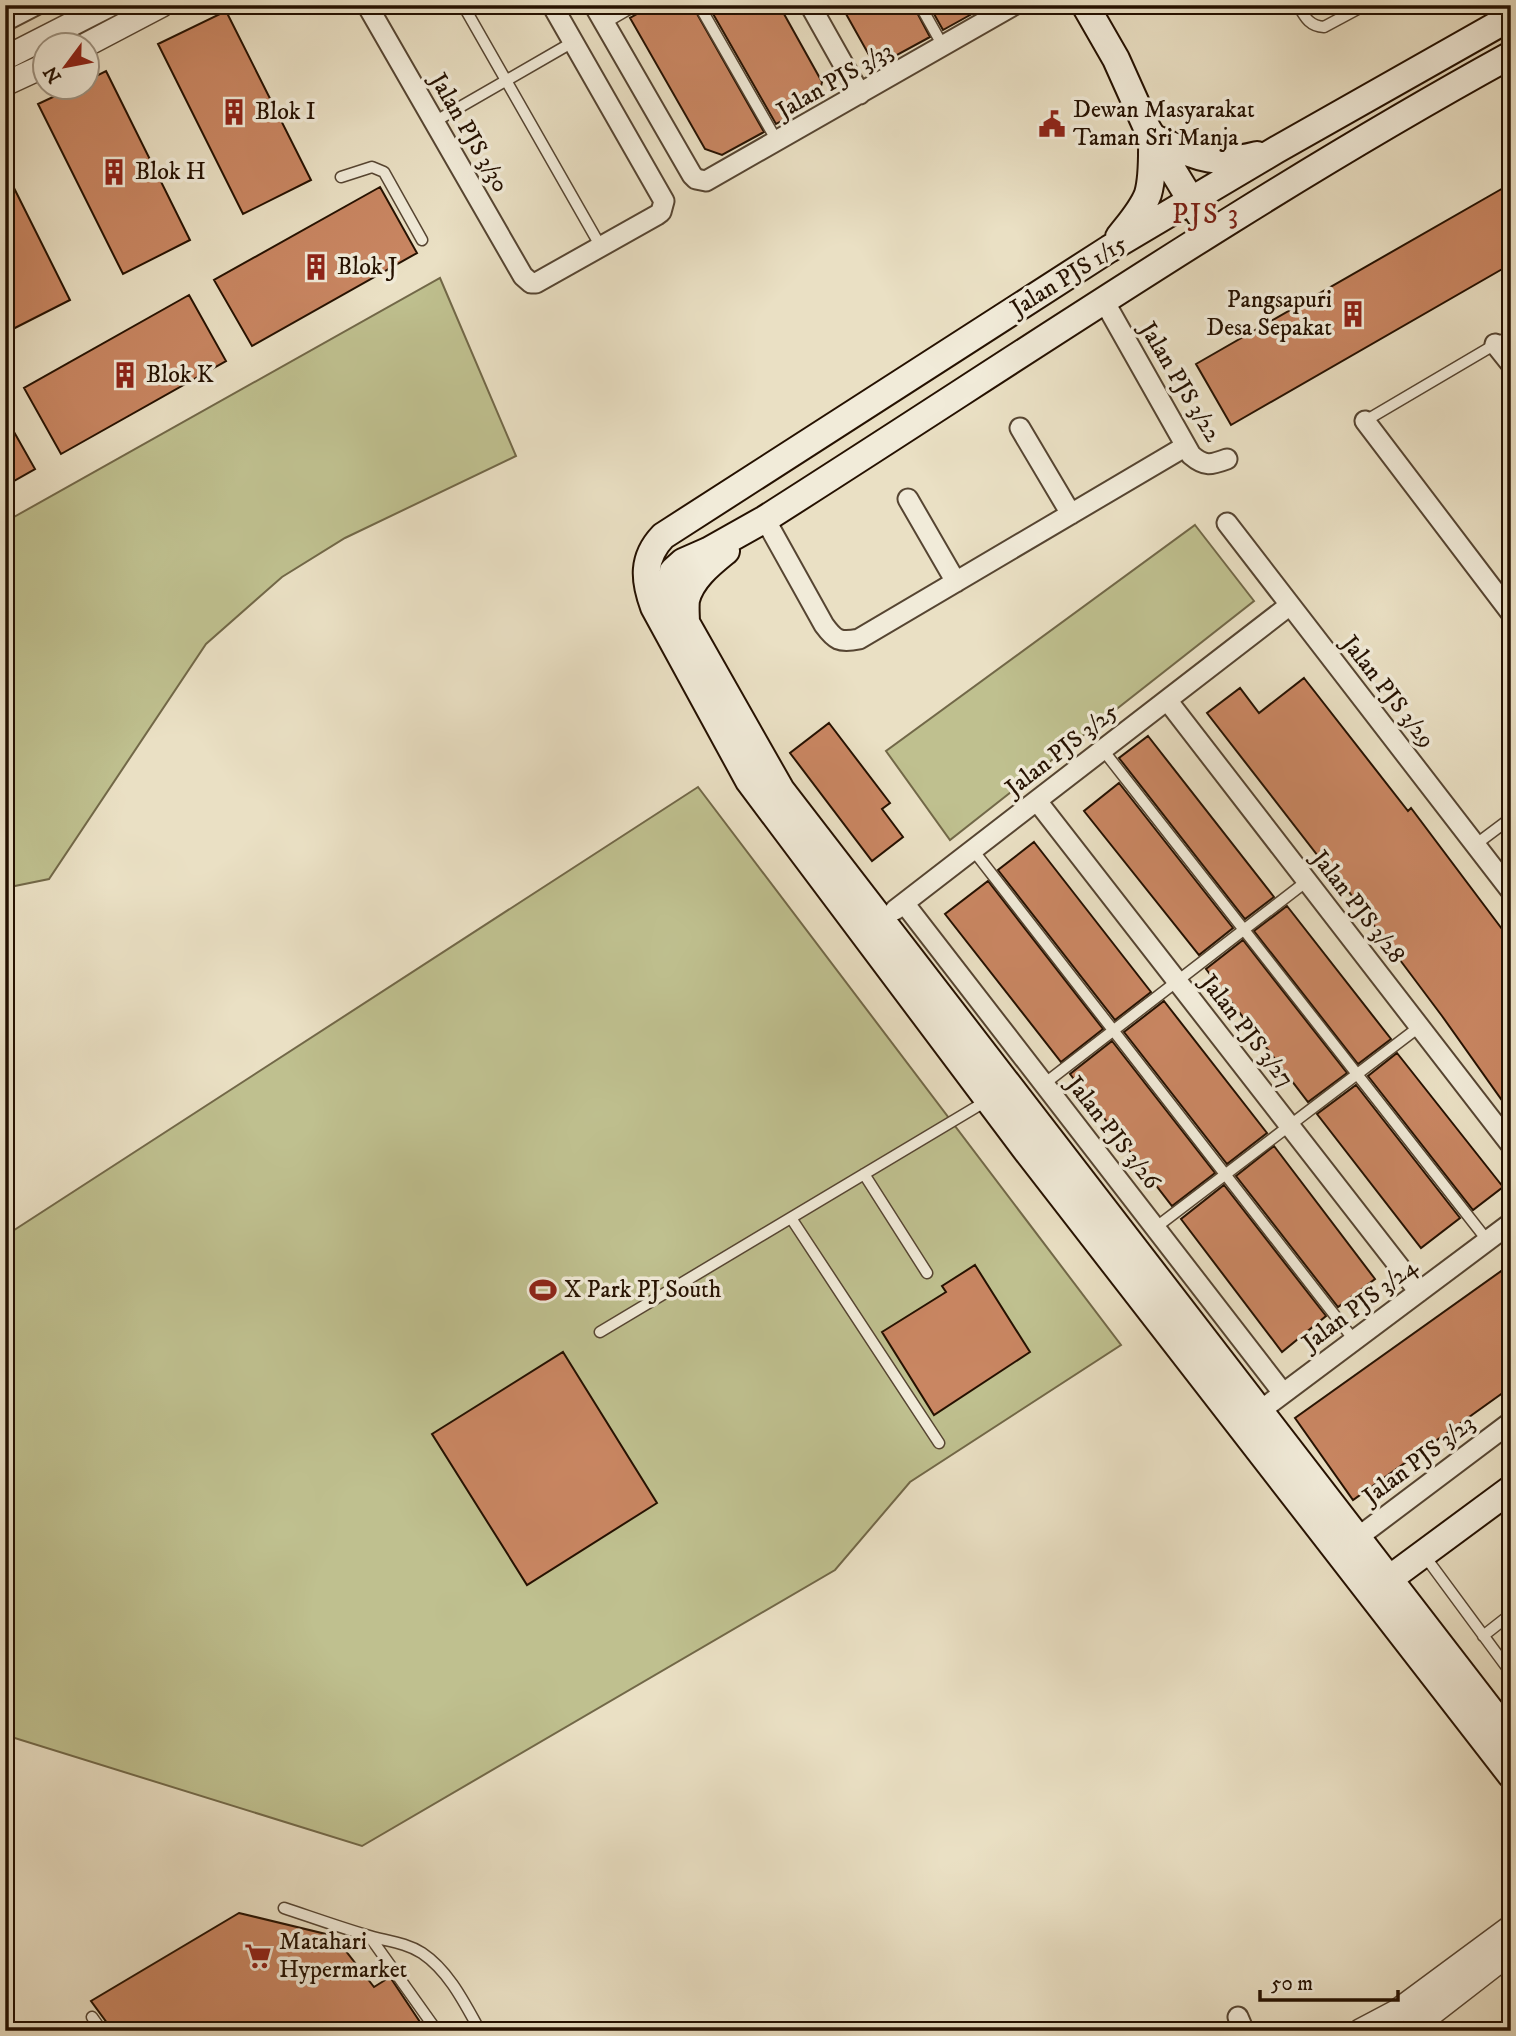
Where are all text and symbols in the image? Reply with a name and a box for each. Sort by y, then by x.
north arrow [32,32,102,102]
street label: Jalan PJS 3/33 [770,36,898,127]
text: N [39,61,67,87]
street label: Jalan PJS 3/30 [422,66,515,198]
place label: Dewan Masyarakat Taman Sri Manja [1073,95,1255,153]
building icon: Blok I [219,97,249,127]
place label: Blok I [255,97,316,127]
public building icon: Dewan Masyarakat Taman Sri Manja [1037,109,1067,139]
building icon: Blok H [99,157,129,187]
place label: Blok H [135,157,206,187]
district label: PJS 3 [1172,197,1240,232]
street label: Jalan PJS 1/15 [1004,228,1133,325]
building icon: Blok J [301,252,331,282]
place label: Blok J [337,252,398,282]
place label: Pangsapuri Desa Sepakat [1206,285,1332,343]
building icon: Pangsapuri Desa Sepakat [1338,299,1368,329]
street label: Jalan PJS 3/22 [1131,315,1228,448]
building icon: Blok K [110,360,140,390]
place label: Blok K [146,360,214,390]
street label: Jalan PJS 3/29 [1333,628,1441,754]
street label: Jalan PJS 3/25 [998,697,1124,804]
street label: Jalan PJS 3/28 [1303,843,1411,969]
street label: Jalan PJS 3/27 [1192,967,1300,1093]
street label: Jalan PJS 3/26 [1058,1069,1167,1197]
street label: Jalan PJS 3/24 [1295,1251,1425,1359]
sports icon: X Park PJ South [528,1275,558,1305]
place label: X Park PJ South [564,1275,722,1305]
street label: Jalan PJS 3/23 [1356,1408,1481,1513]
place label: Matahari Hypermarket [279,1927,408,1985]
supermarket icon: Matahari Hypermarket [243,1941,273,1971]
scale bar [1260,1959,1399,2003]
text: 50 m [1271,1971,1313,1997]

